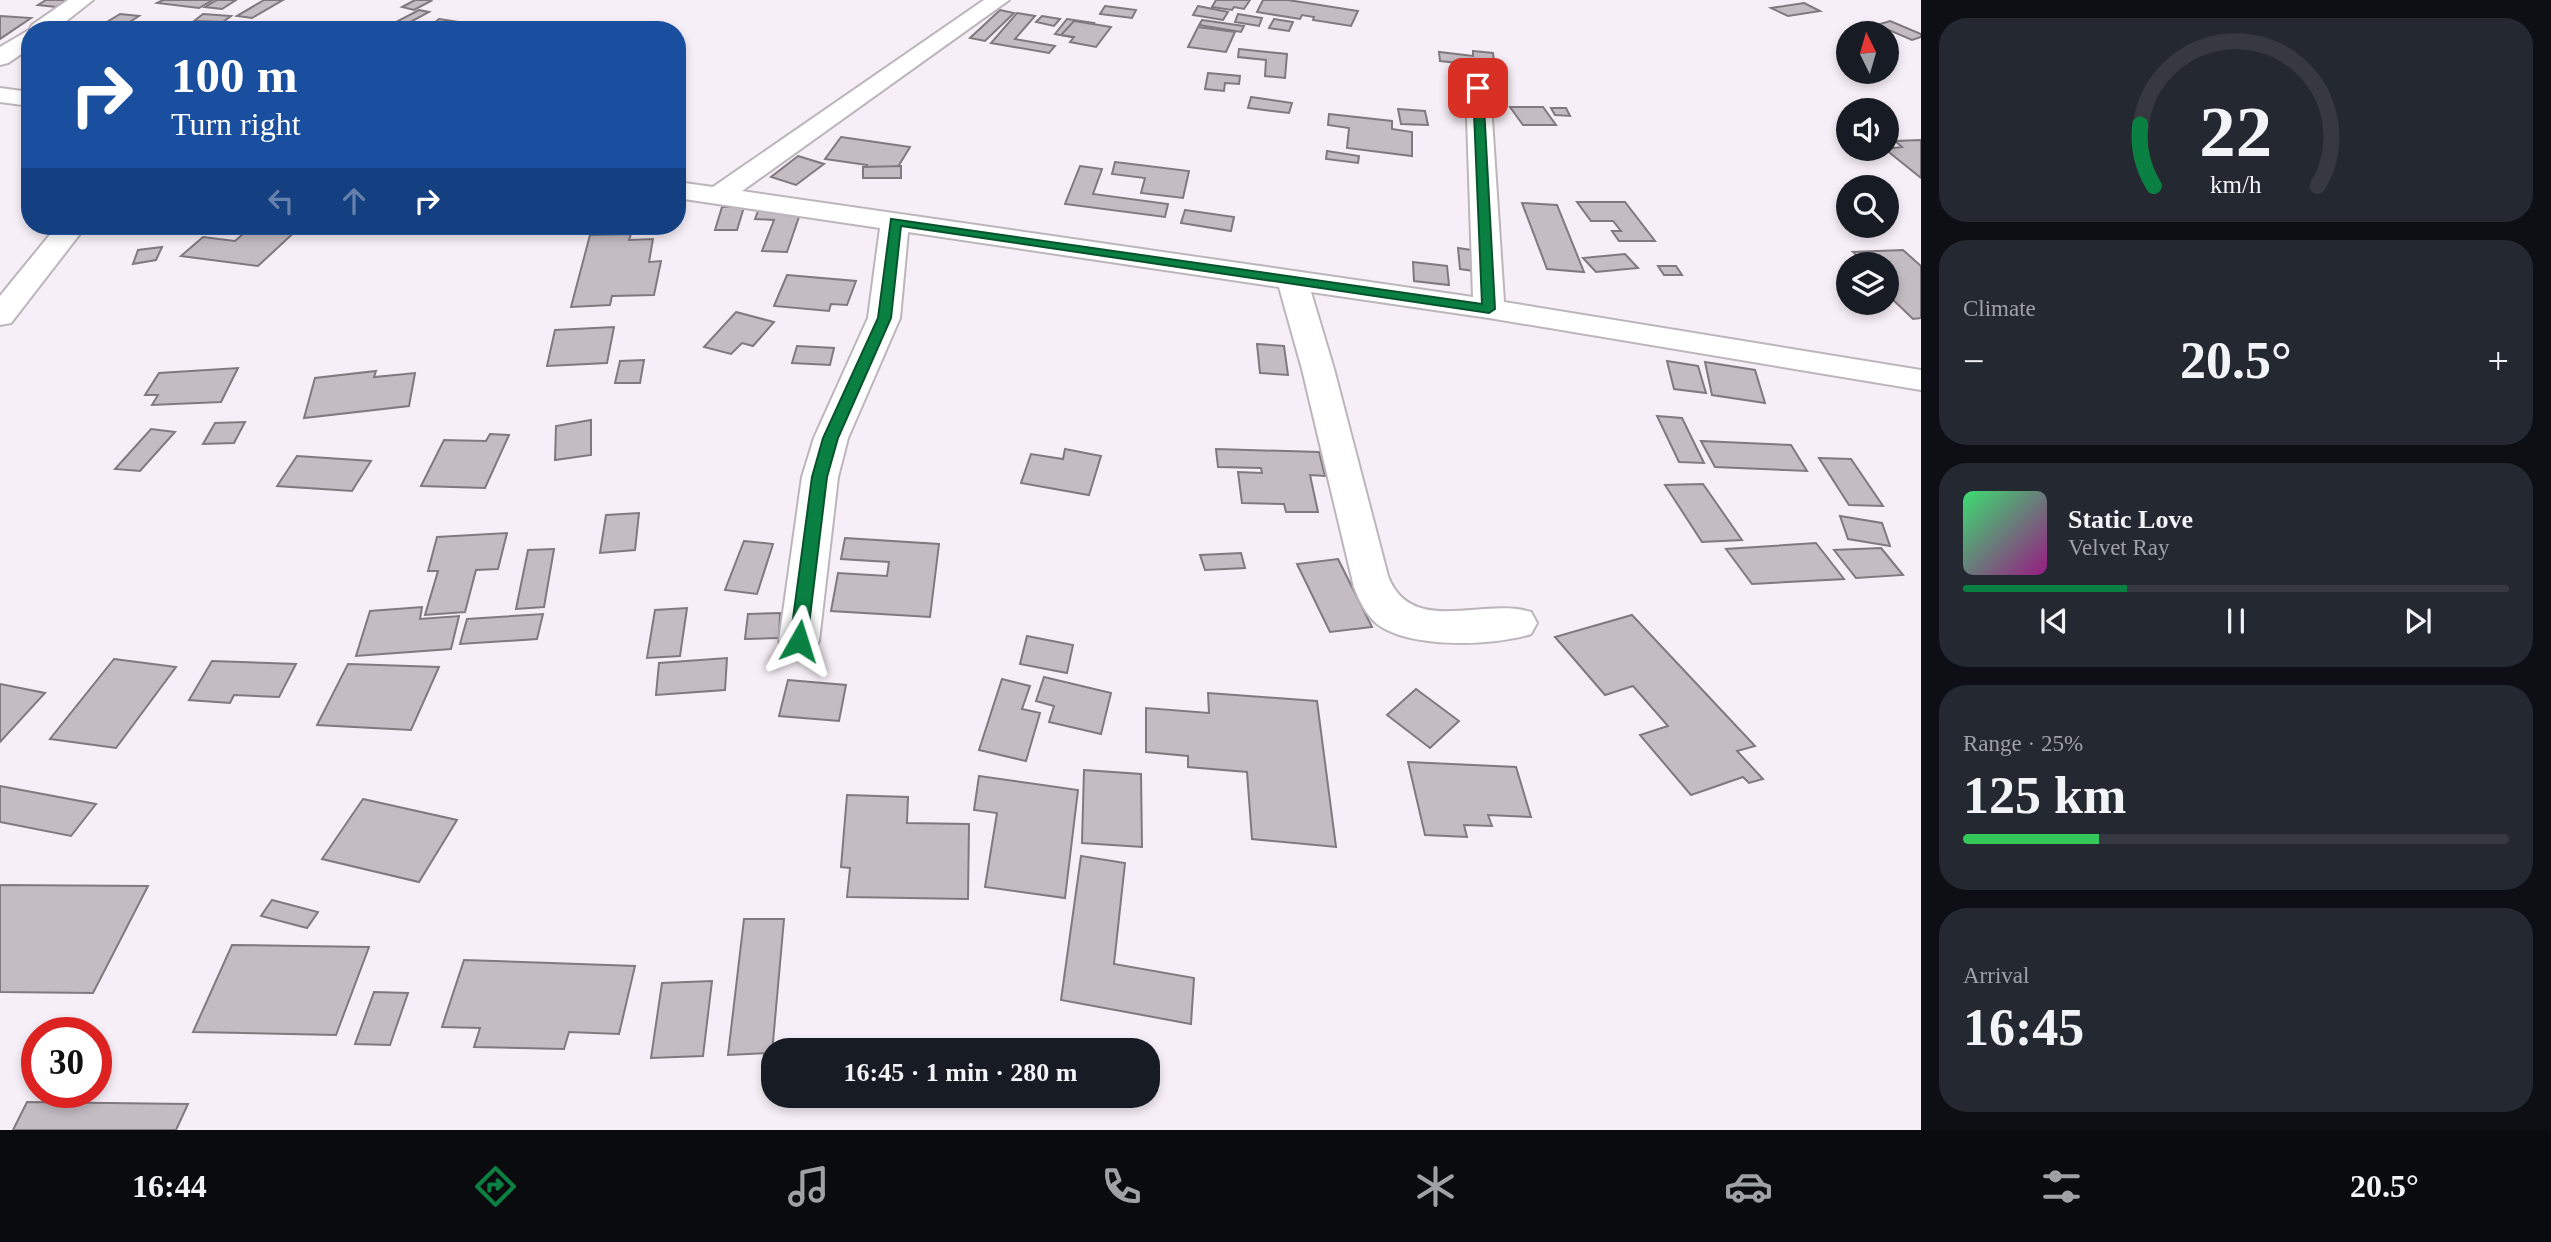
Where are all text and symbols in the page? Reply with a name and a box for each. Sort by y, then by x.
north arrow [1836,21,1899,84]
map controls [1836,21,1899,315]
text: 100 m [171,48,298,103]
icon: right [56,49,147,140]
pin [1448,58,1508,118]
icon: arrive [1459,69,1497,107]
text: 22 [2200,92,2272,173]
button: sound [1836,98,1899,161]
text: Turn right [171,106,301,142]
text: km/h [2210,171,2262,198]
button: search [1836,175,1899,238]
icon: left [262,182,300,220]
icon: ahead [335,182,373,220]
icon: right [408,182,446,220]
button: layers [1836,252,1899,315]
text: Climate [1963,296,2036,321]
text: 20.5° [2180,332,2292,389]
text: − [1963,340,1984,382]
text: + [2488,340,2509,382]
text: Static Love [2068,505,2193,534]
text: Velvet Ray [2068,535,2170,560]
icon: previous [2035,602,2073,640]
icon: pause [2217,602,2255,640]
icon: next [2399,602,2437,640]
position arrow [762,604,836,678]
text: Range · 25% [1963,731,2083,756]
text: 125 km [1963,767,2126,824]
text: Arrival [1963,963,2029,988]
text: 16:45 [1963,999,2084,1056]
speed limit sign: 30 [21,1017,112,1108]
text: 16:45 · 1 min · 280 m [844,1058,1078,1087]
icon: directions [471,1162,520,1211]
icon: music [784,1162,833,1211]
icon: phone [1097,1162,1146,1211]
icon: climate [1411,1162,1460,1211]
icon: car [1724,1162,1773,1211]
icon: filters [2037,1162,2086,1211]
text: 16:44 [132,1168,207,1204]
text: 20.5° [2350,1168,2419,1204]

